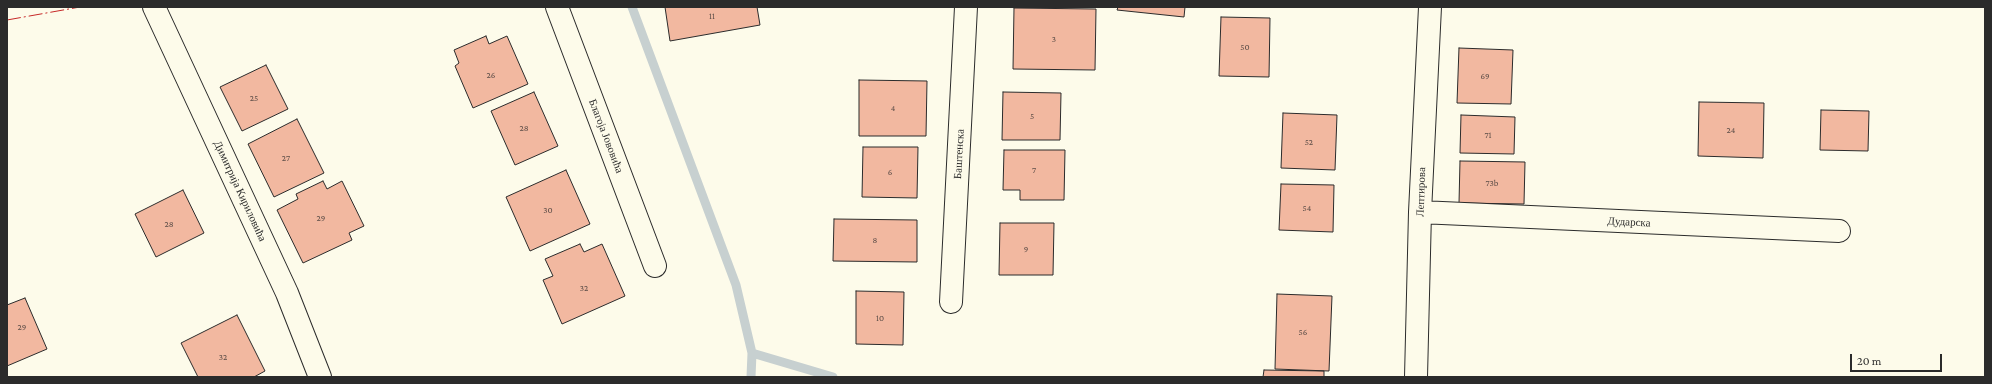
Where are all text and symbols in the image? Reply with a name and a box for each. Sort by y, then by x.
house number: 11 [709,11,715,21]
house number: 3 [1052,34,1056,44]
house number: 50 [1240,42,1250,52]
house number: 26 [487,70,495,80]
house number: 69 [1481,71,1489,81]
house number: 25 [250,93,258,103]
street label: Благоја Јововића [586,97,626,175]
house number: 4 [891,103,895,113]
house number: 5 [1030,111,1034,121]
house number: 28 [519,123,529,133]
house number: 24 [1727,125,1735,135]
street label: Баштенска [951,129,967,179]
house number: 71 [1484,130,1492,140]
house number: 52 [1305,137,1313,147]
street label: Димитрија Кириловића [211,139,269,243]
house number: 27 [282,153,290,163]
house number: 7 [1032,165,1036,175]
house number: 6 [888,167,892,177]
street label: Лептирова [1414,167,1428,217]
house number: 73b [1486,178,1498,188]
house number: 54 [1303,203,1311,213]
house number: 30 [543,205,553,215]
house number: 29 [317,213,325,223]
street label: Дударска [1607,214,1651,230]
house number: 28 [164,219,174,229]
house number: 8 [873,235,877,245]
house number: 9 [1024,244,1028,254]
house number: 32 [580,283,588,293]
house number: 10 [876,313,884,323]
house number: 29 [18,322,26,332]
house number: 56 [1299,327,1307,337]
scale bar [1852,346,1944,372]
house number: 32 [219,352,227,362]
text: 20 m [1857,354,1881,368]

